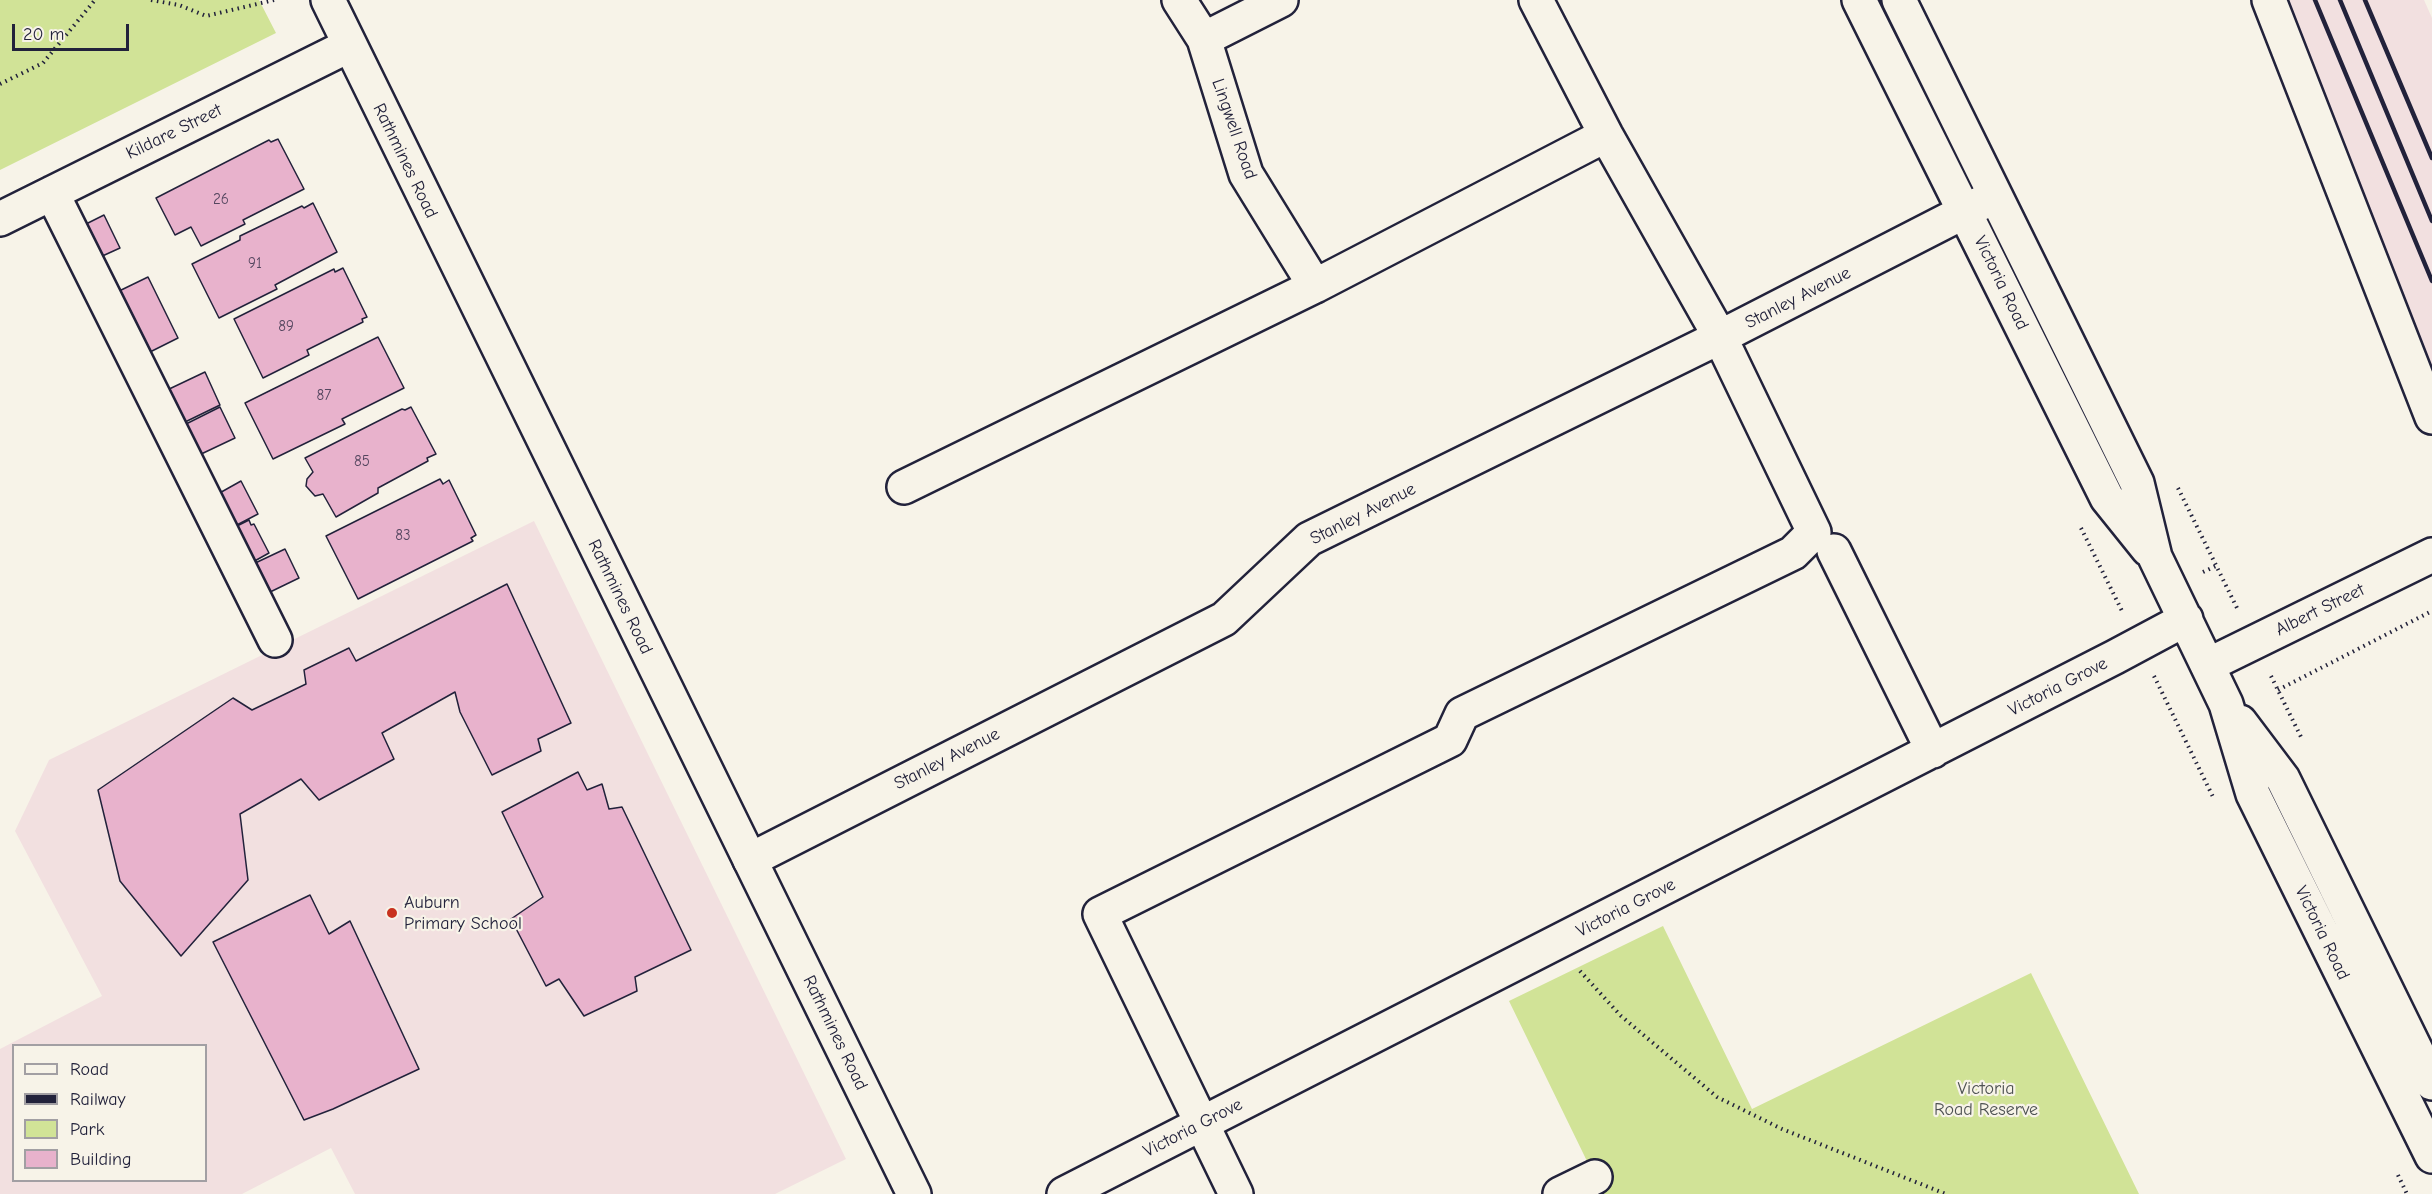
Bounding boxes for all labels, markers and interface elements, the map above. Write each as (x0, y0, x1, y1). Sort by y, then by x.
scale bar (15, 12, 132, 50)
text: 20 m (23, 24, 64, 45)
street label: Lingwell Road (1207, 76, 1261, 182)
street label: Kildare Street (123, 100, 225, 164)
street label: Rathmines Road (368, 100, 442, 222)
house number: 26 (213, 191, 229, 209)
street label: Victoria Road (1969, 232, 2033, 334)
house number: 91 (248, 255, 262, 273)
street label: Stanley Avenue (1742, 262, 1854, 334)
house number: 89 (278, 318, 294, 336)
house number: 87 (317, 387, 331, 405)
house number: 85 (354, 453, 370, 471)
street label: Stanley Avenue (1307, 478, 1419, 550)
house number: 83 (395, 527, 411, 545)
street label: Rathmines Road (583, 536, 657, 658)
street label: Albert Street (2272, 579, 2368, 641)
street label: Victoria Grove (2005, 653, 2111, 721)
street label: Stanley Avenue (891, 723, 1003, 795)
street label: Victoria Grove (1573, 874, 1679, 942)
street label: Victoria Road (2290, 882, 2354, 984)
place label: Auburn Primary School (404, 892, 522, 934)
marker: Auburn Primary School (385, 906, 399, 920)
street label: Rathmines Road (798, 972, 872, 1094)
legend (12, 1044, 207, 1182)
text: Road (70, 1059, 109, 1080)
park label: Victoria Road Reserve (1934, 1078, 2038, 1120)
text: Railway (70, 1089, 126, 1110)
street label: Victoria Grove (1140, 1094, 1246, 1162)
text: Park (70, 1119, 104, 1140)
text: Building (70, 1149, 132, 1170)

